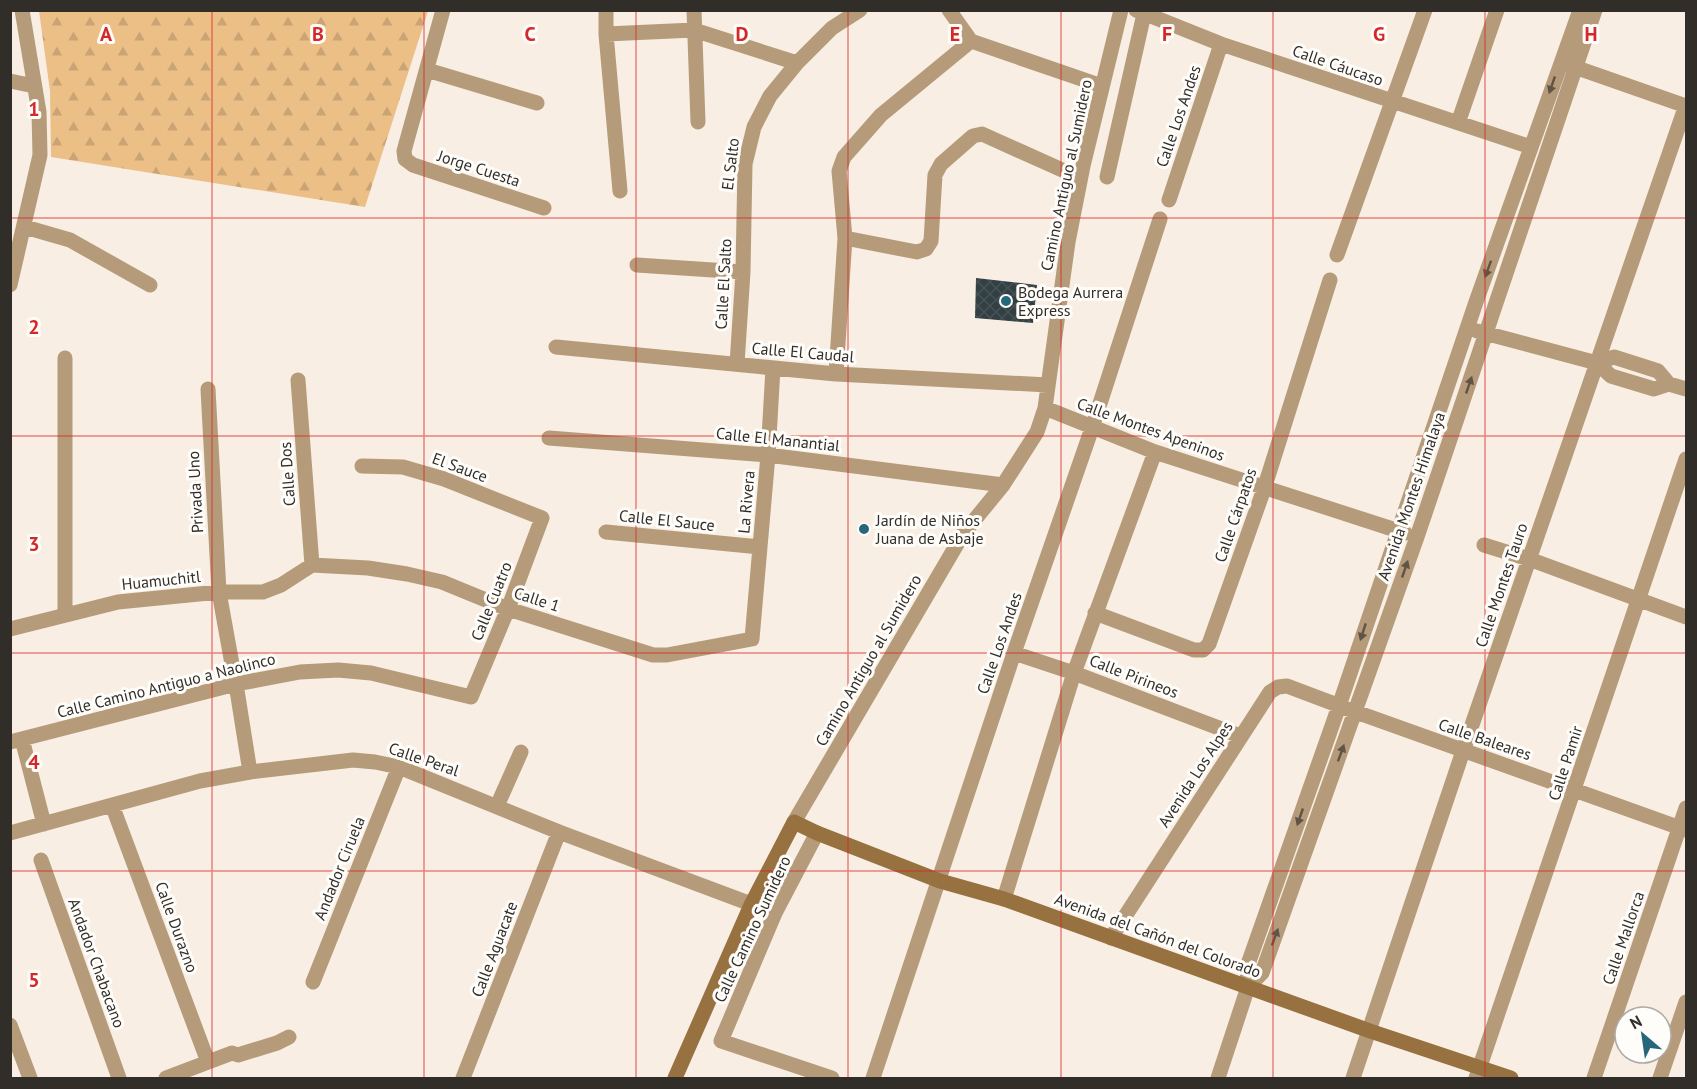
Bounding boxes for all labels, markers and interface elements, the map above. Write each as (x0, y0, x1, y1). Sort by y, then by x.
text: A (100, 21, 113, 47)
text: B (312, 21, 324, 47)
text: C (524, 21, 536, 47)
text: D (736, 21, 749, 47)
text: E (950, 21, 960, 47)
text: F (1162, 21, 1172, 47)
text: G (1373, 21, 1385, 47)
text: H (1584, 21, 1598, 47)
street label: Calle Cáucaso (1290, 40, 1386, 90)
street label: Calle Los Andes (1151, 62, 1205, 170)
one-way arrow (1547, 76, 1557, 94)
street label: Camino Antiguo al Sumidero (1036, 78, 1096, 272)
text: 1 (28, 96, 40, 122)
street label: El Salto (717, 137, 743, 191)
street label: Jorge Cuesta (434, 145, 523, 191)
street label: Calle El Salto (711, 238, 735, 330)
one-way arrow (1482, 260, 1492, 278)
place label: Bodega Aurrera Express (1018, 282, 1123, 320)
marker: Bodega Aurrera Express (999, 294, 1013, 308)
text: 2 (28, 314, 40, 340)
street label: Calle El Caudal (751, 338, 855, 366)
one-way arrow (1464, 376, 1474, 394)
street label: Calle Montes Apeninos (1074, 393, 1228, 465)
street label: Avenida Montes Himalaya (1373, 409, 1449, 583)
street label: Calle El Manantial (715, 423, 841, 455)
street label: Calle Dos (275, 441, 299, 507)
street label: El Sauce (430, 448, 490, 486)
street label: Privada Uno (183, 450, 207, 534)
street label: Calle Cárpatos (1210, 465, 1261, 565)
street label: La Rivera (733, 470, 759, 534)
street label: Calle El Sauce (618, 505, 716, 535)
place label: Jardín de Niños Juana de Asbaje (875, 510, 984, 548)
street label: Calle Montes Tauro (1470, 520, 1532, 650)
marker: Jardín de Niños Juana de Asbaje (857, 522, 871, 536)
text: 3 (28, 531, 40, 557)
street label: Calle Cuatro (466, 559, 516, 643)
one-way arrow (1401, 560, 1411, 578)
street label: Huamuchitl (121, 566, 202, 594)
street label: Camino Antiguo al Sumidero (811, 571, 925, 749)
street label: Calle 1 (511, 582, 563, 616)
street label: Calle Los Andes (972, 589, 1026, 697)
one-way arrow (1358, 623, 1368, 641)
street label: Calle Camino Antiguo a Naolinco (55, 648, 277, 722)
street label: Calle Pirineos (1087, 650, 1181, 702)
street label: Calle Baleares (1436, 714, 1534, 764)
street label: Avenida Los Alpes (1153, 717, 1237, 831)
street label: Calle Pamir (1544, 722, 1587, 803)
street label: Calle Peral (386, 738, 462, 780)
one-way arrow (1336, 744, 1346, 762)
text: 4 (28, 749, 40, 775)
one-way arrow (1294, 808, 1304, 826)
street label: Andador Ciruela (309, 813, 369, 923)
street label: Calle Camino Sumidero (709, 853, 795, 1005)
street label: Calle Durazno (151, 879, 203, 975)
street label: Avenida del Cañón del Colorado (1052, 888, 1264, 982)
street label: Calle Mallorca (1598, 889, 1648, 987)
street label: Andador Chabacano (64, 895, 130, 1031)
street label: Calle Aguacate (467, 898, 521, 1000)
one-way arrow (1271, 928, 1281, 946)
text: 5 (28, 967, 40, 993)
north arrow (1613, 1005, 1673, 1065)
text: N (1626, 1011, 1645, 1033)

